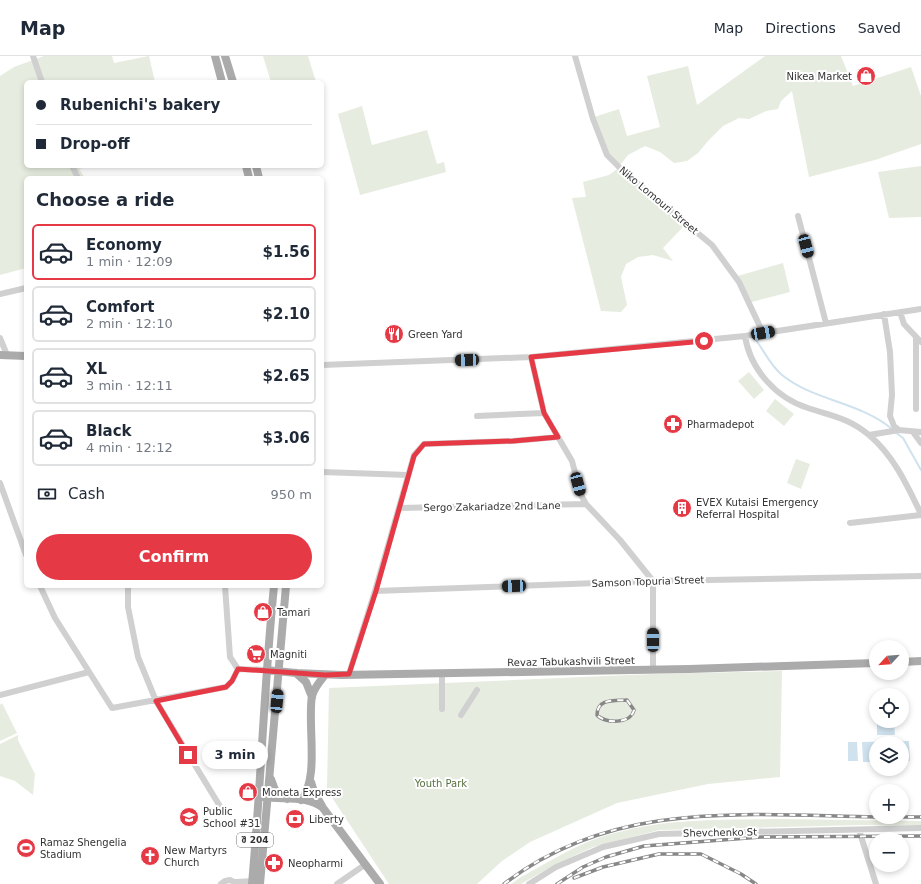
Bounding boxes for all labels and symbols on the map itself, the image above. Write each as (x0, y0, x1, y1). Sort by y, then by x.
shop icon: Nikea Market (855, 65, 877, 87)
place label: Nikea Market (786, 71, 852, 82)
street label: Niko Lomouri Street (617, 164, 700, 237)
car (797, 233, 815, 259)
restaurant icon: Green Yard (383, 323, 405, 345)
car (750, 325, 776, 341)
place label: Green Yard (408, 329, 463, 340)
route start (695, 332, 713, 350)
car (455, 354, 479, 366)
pharmacy icon: Pharmadepot (662, 413, 684, 435)
place label: Pharmadepot (687, 419, 754, 430)
car (569, 471, 587, 497)
building icon: EVEX Kutaisi Emergency Referral Hospital (671, 497, 693, 519)
place label: EVEX Kutaisi Emergency Referral Hospital (696, 497, 818, 520)
street label: Sergo Zakariadze 2nd Lane (423, 500, 561, 513)
street label: Samson Topuria Street (591, 574, 705, 589)
car (502, 580, 526, 592)
shop icon: Tamari (252, 601, 274, 623)
place label: Tamari (276, 607, 310, 618)
car (647, 628, 659, 652)
north arrow (869, 640, 909, 680)
supermarket icon: Magniti (245, 643, 267, 665)
place label: Magniti (270, 649, 307, 660)
street label: Revaz Tabukashvili Street (507, 655, 635, 668)
car (270, 689, 284, 713)
callout: 3 min (202, 741, 268, 769)
route end (179, 746, 197, 764)
park label: Youth Park (414, 778, 467, 789)
shop icon: Moneta Express (237, 781, 259, 803)
place label: Moneta Express (262, 787, 342, 798)
school or university icon: Public School #31 (178, 806, 200, 828)
place label: Public School #31 (203, 806, 260, 829)
bank icon: Liberty (284, 808, 306, 830)
place label: Liberty (309, 814, 344, 825)
street label: Shevchenko St (683, 826, 757, 839)
road number: შ 204 (237, 833, 273, 847)
sports icon: Ramaz Shengelia Stadium (15, 837, 37, 859)
place label: Ramaz Shengelia Stadium (40, 837, 127, 860)
church icon: New Martyrs Church (139, 845, 161, 867)
place label: New Martyrs Church (164, 845, 227, 868)
pharmacy icon: Neopharmi (263, 852, 285, 874)
place label: Neopharmi (288, 858, 343, 869)

